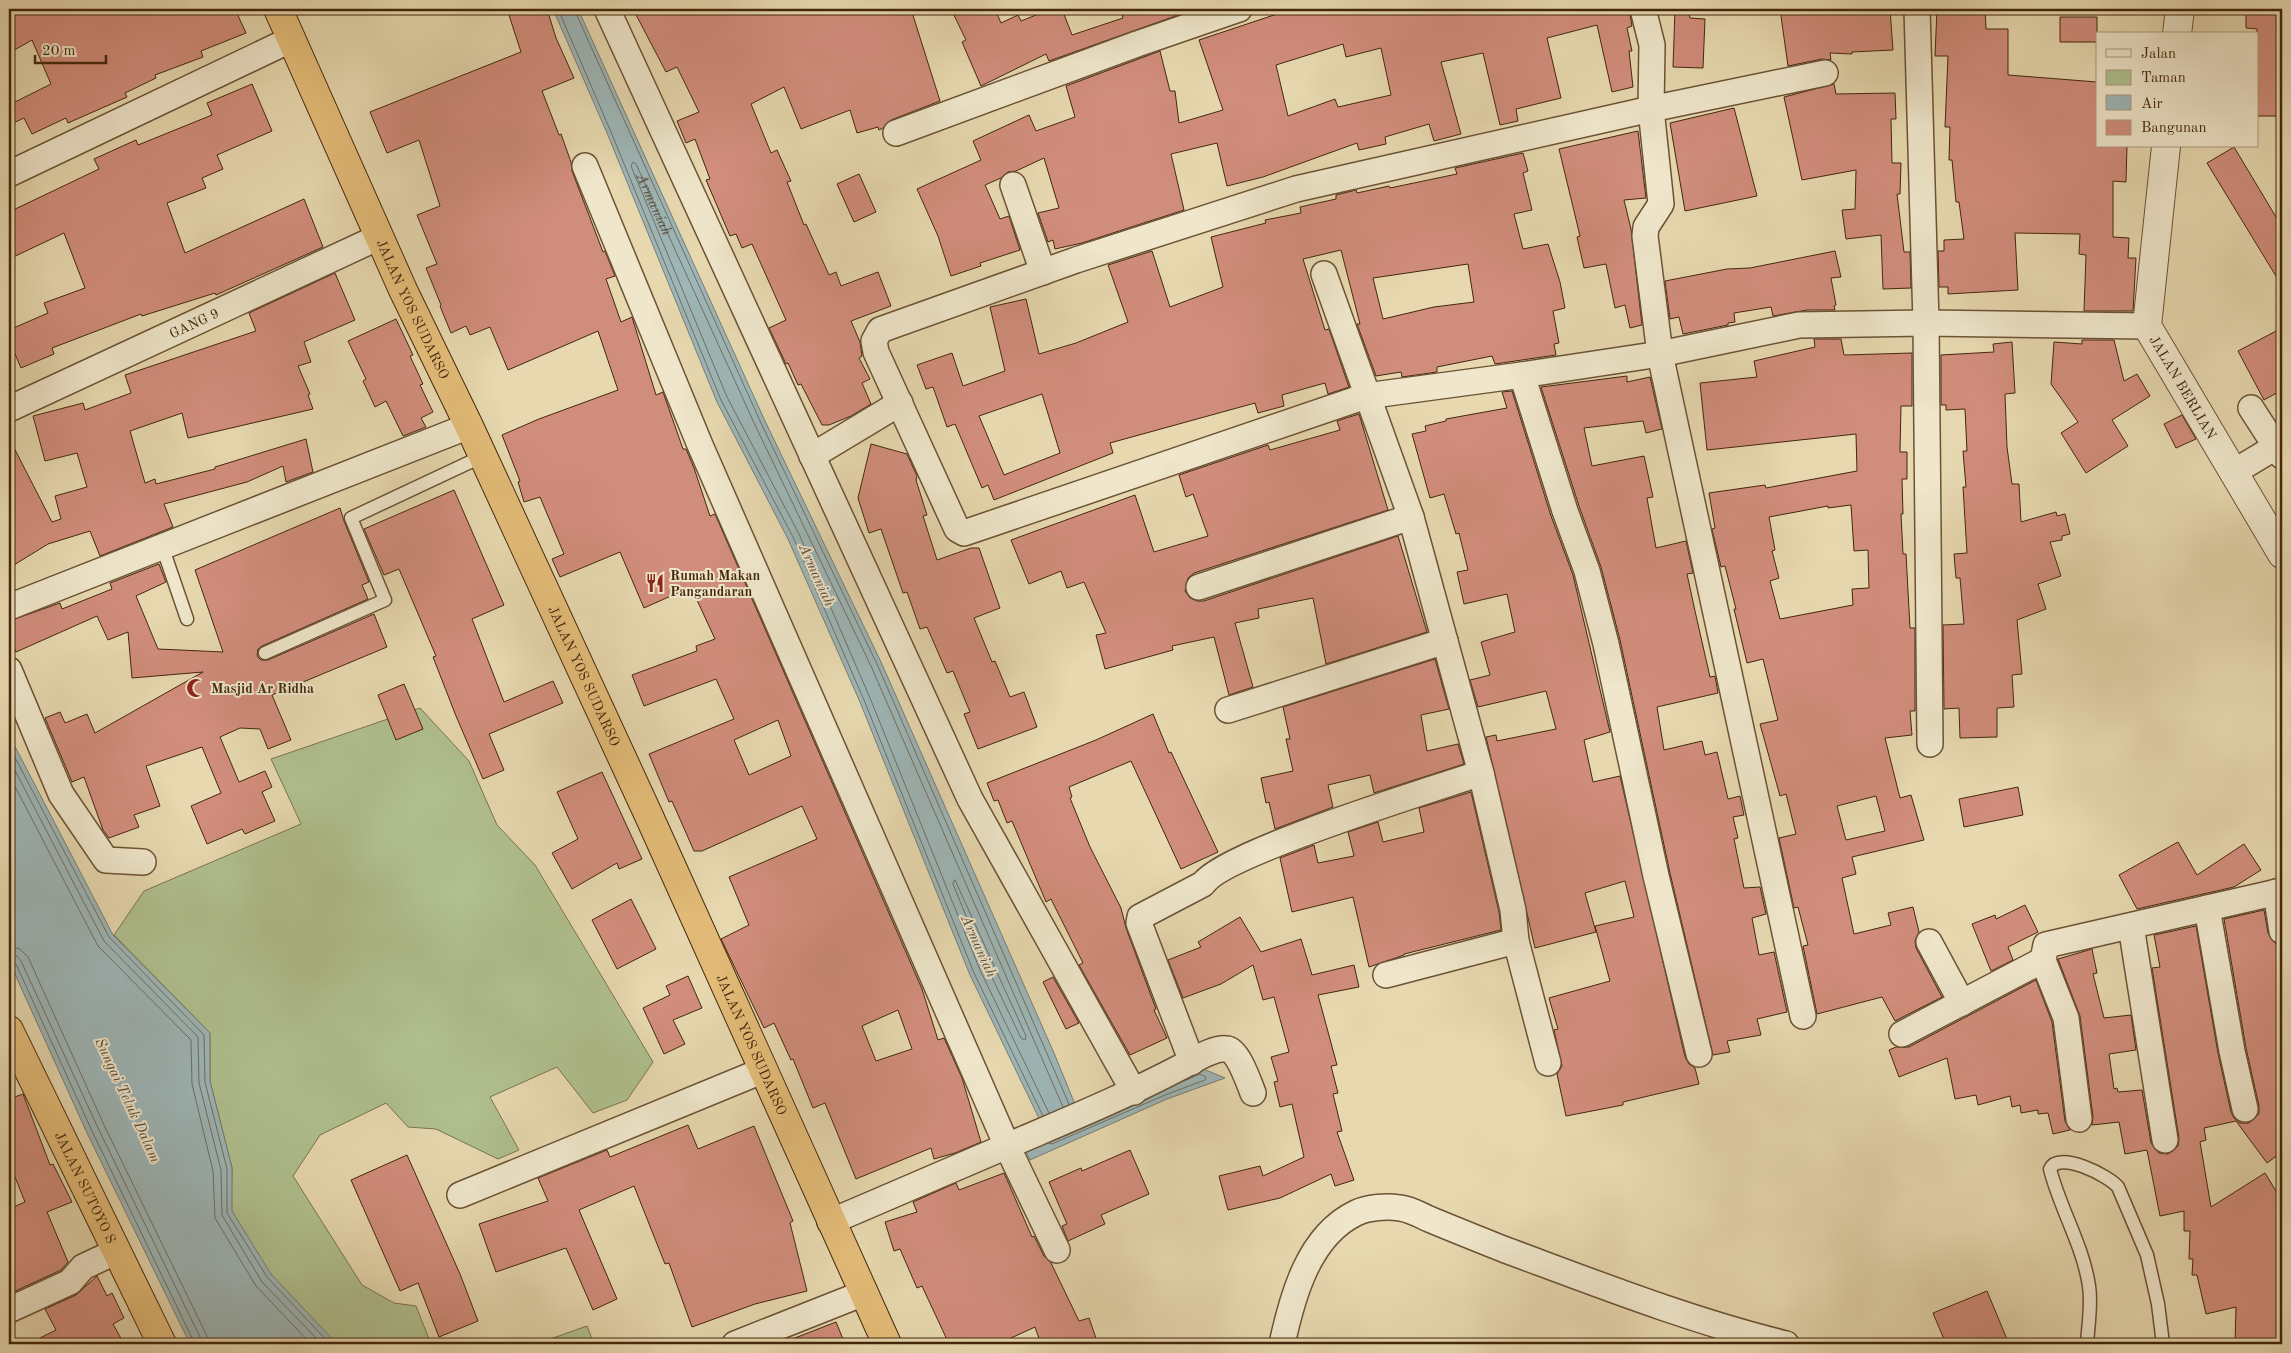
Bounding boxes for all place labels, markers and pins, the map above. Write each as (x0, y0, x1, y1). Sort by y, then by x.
place label: Rumah Makan Pangandaran (670, 569, 761, 599)
restaurant icon: Rumah Makan Pangandaran (644, 572, 666, 594)
mosque icon: Masjid Ar Ridha (185, 677, 207, 699)
place label: Masjid Ar Ridha (211, 682, 314, 696)

